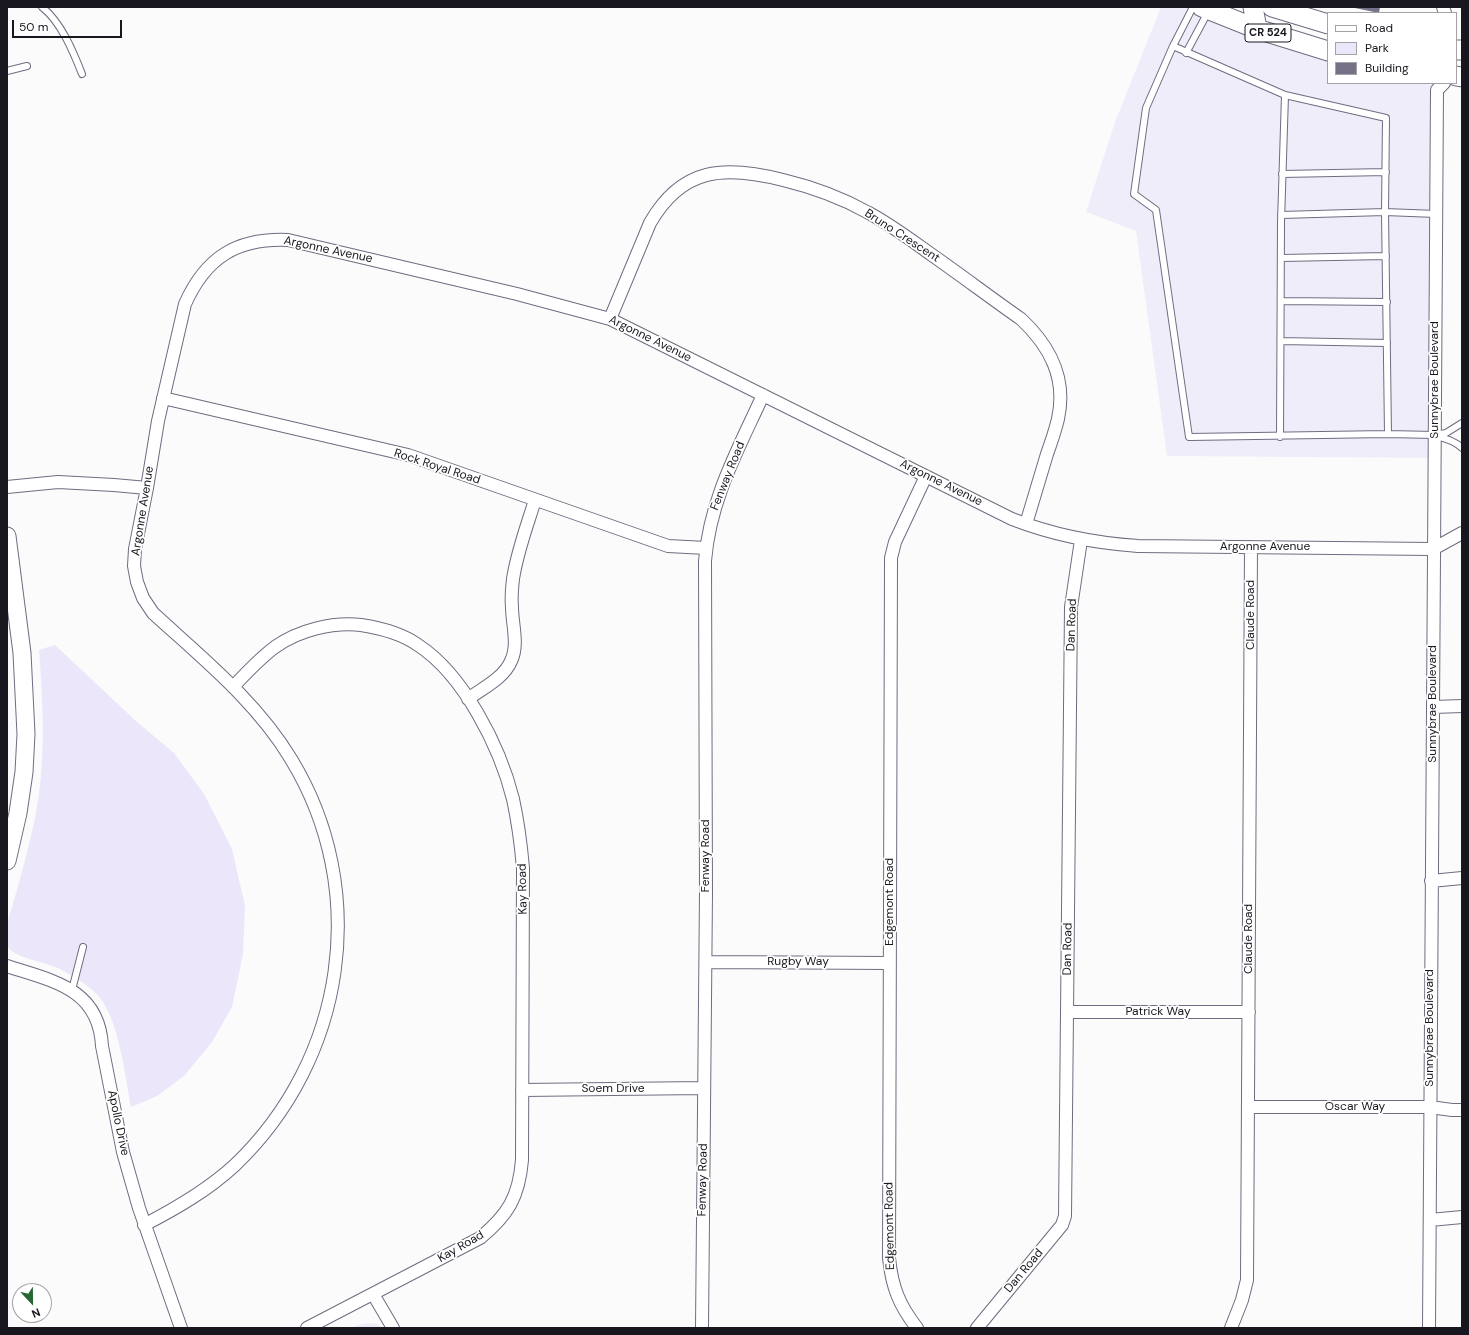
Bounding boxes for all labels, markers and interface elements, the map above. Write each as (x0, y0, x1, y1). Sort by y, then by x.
scale bar (14, 12, 124, 38)
legend (1327, 12, 1457, 84)
text: 50 m (19, 19, 48, 35)
text: Road (1365, 20, 1393, 36)
road number: CR 524 (1245, 24, 1291, 42)
text: Park (1365, 40, 1389, 56)
text: Building (1365, 60, 1409, 76)
street label: Bruno Crescent (862, 206, 942, 266)
street label: Argonne Avenue (282, 234, 374, 266)
street label: Argonne Avenue (606, 313, 694, 365)
street label: Sunnybrae Boulevard (1428, 321, 1442, 439)
street label: Fenway Road (708, 439, 748, 513)
street label: Rock Royal Road (392, 446, 482, 488)
street label: Argonne Avenue (897, 457, 985, 509)
street label: Argonne Avenue (129, 465, 157, 557)
street label: Argonne Avenue (1220, 540, 1310, 554)
street label: Claude Road (1244, 580, 1258, 650)
street label: Dan Road (1064, 598, 1080, 652)
street label: Sunnybrae Boulevard (1426, 645, 1440, 763)
street label: Fenway Road (699, 820, 713, 892)
street label: Edgemont Road (883, 858, 897, 946)
street label: Kay Road (515, 863, 531, 915)
street label: Claude Road (1242, 904, 1256, 974)
street label: Dan Road (1060, 922, 1076, 976)
street label: Rugby Way (767, 955, 829, 969)
street label: Sunnybrae Boulevard (1423, 969, 1437, 1087)
street label: Patrick Way (1125, 1005, 1191, 1019)
street label: Soem Drive (581, 1082, 645, 1096)
street label: Apollo Drive (104, 1089, 132, 1157)
street label: Oscar Way (1325, 1100, 1385, 1114)
street label: Fenway Road (695, 1143, 711, 1217)
street label: Edgemont Road (882, 1182, 898, 1270)
street label: Kay Road (435, 1228, 487, 1266)
street label: Dan Road (1002, 1246, 1046, 1296)
north arrow (12, 1283, 52, 1323)
text: N (30, 1305, 42, 1321)

